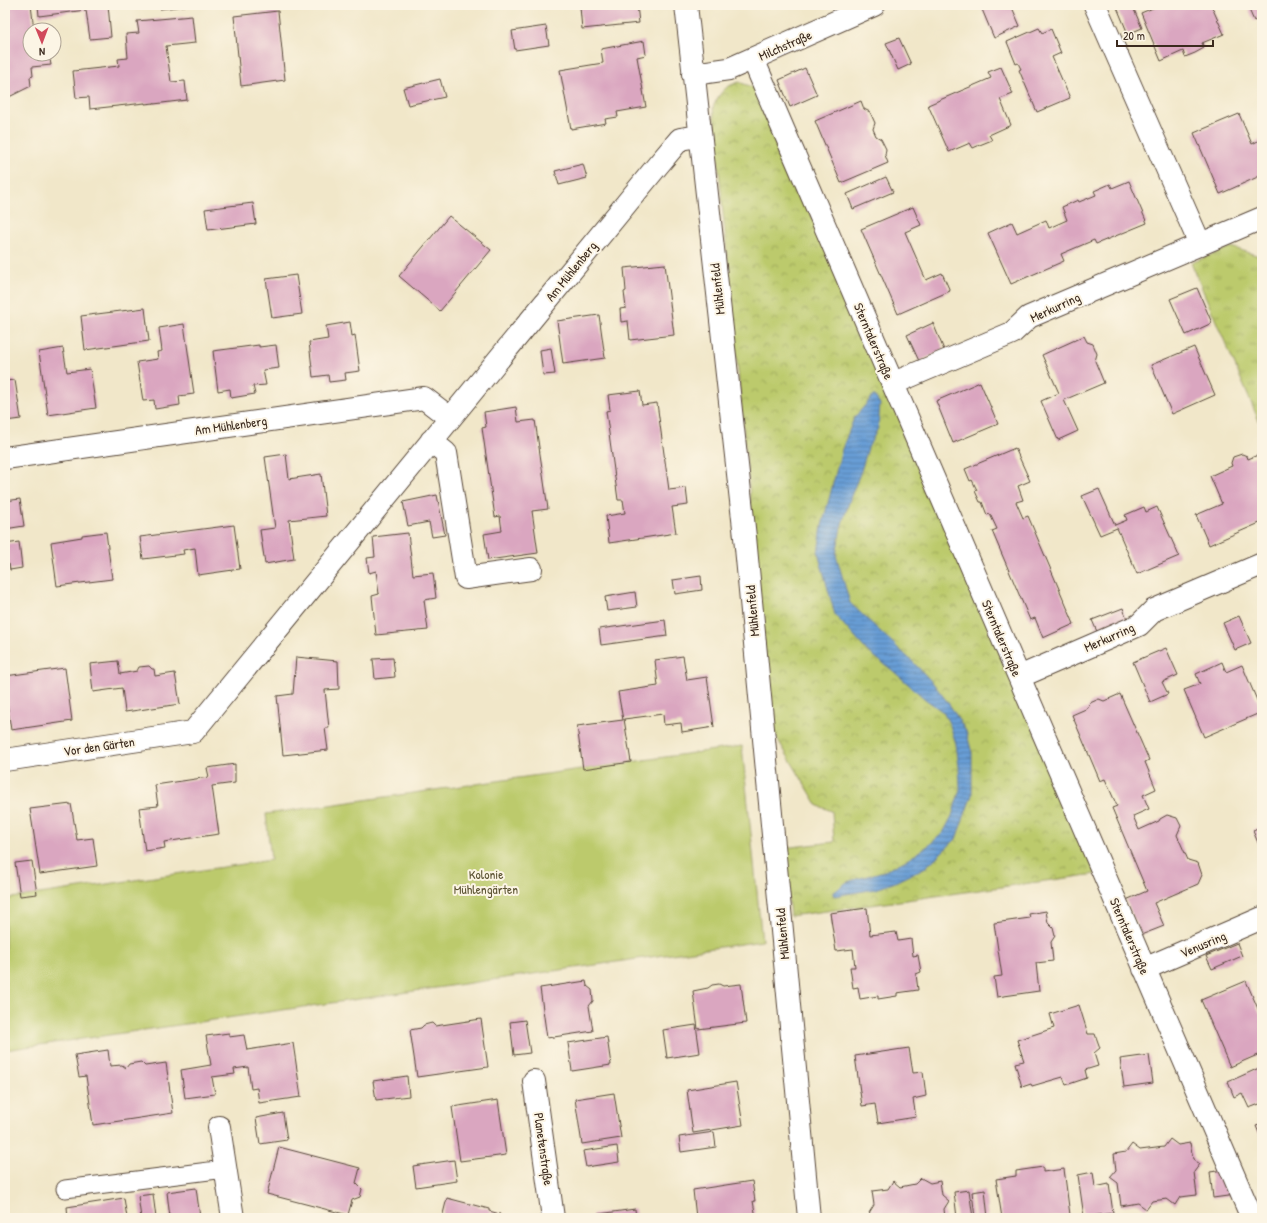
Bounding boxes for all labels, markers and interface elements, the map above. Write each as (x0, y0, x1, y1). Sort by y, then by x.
north arrow (22, 22, 62, 62)
scale bar (1117, 22, 1213, 48)
street label: Milchstraße (756, 25, 814, 65)
text: 20 m (1123, 27, 1145, 44)
text: N (39, 45, 45, 59)
street label: Am Mühlenberg (541, 237, 601, 305)
street label: Mühlenfeld (705, 263, 729, 315)
street label: Merkurring (1027, 288, 1083, 326)
street label: Sterntalerstraße (850, 300, 898, 382)
street label: Am Mühlenberg (194, 411, 268, 439)
street label: Mühlenfeld (741, 585, 763, 637)
street label: Sterntalerstraße (978, 597, 1026, 679)
street label: Merkurring (1081, 618, 1137, 656)
street label: Vor den Gärten (62, 732, 136, 760)
park label: Kolonie Mühlengärten (454, 865, 518, 898)
street label: Sterntalerstraße (1106, 895, 1154, 977)
street label: Mühlenfeld (771, 908, 793, 960)
street label: Venusring (1177, 926, 1229, 962)
street label: Planetenstraße (530, 1112, 558, 1186)

